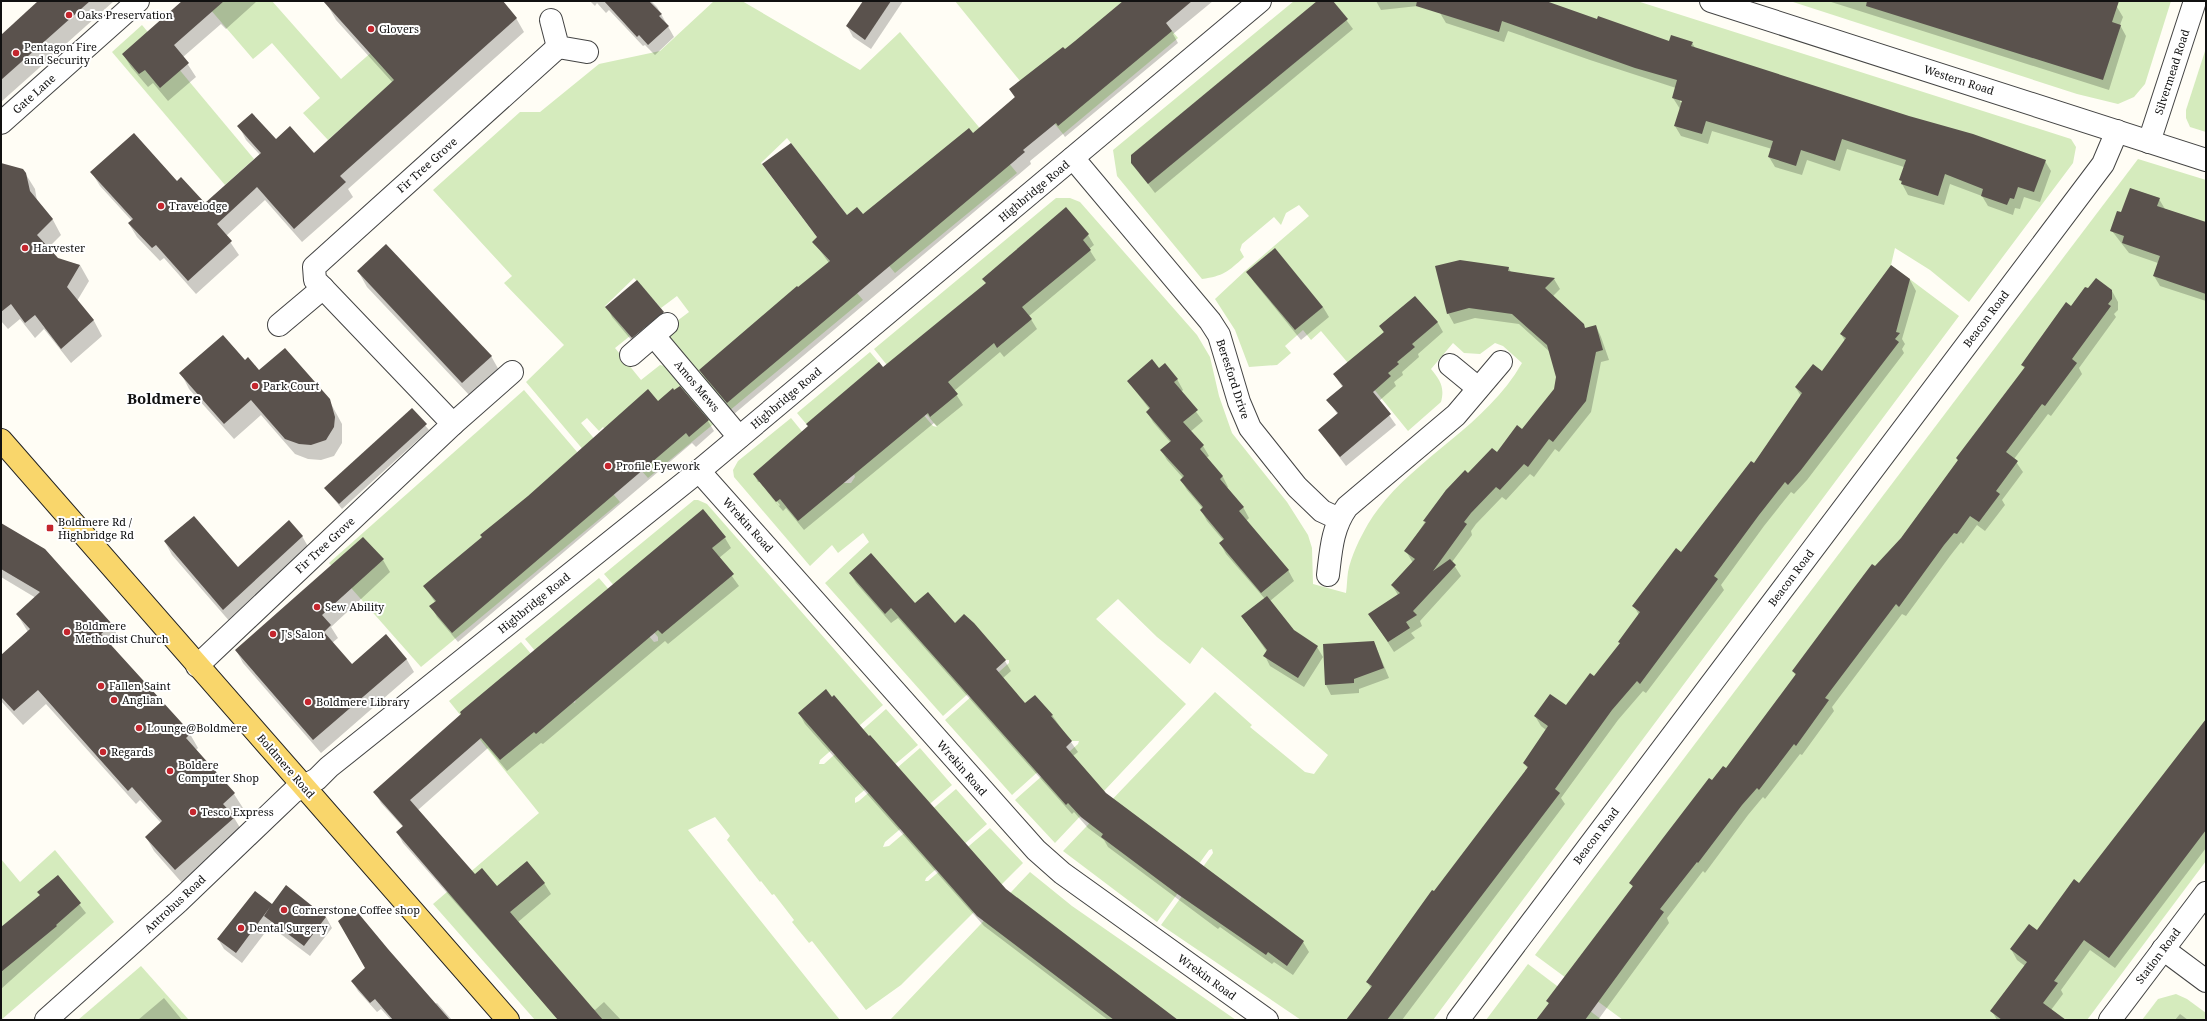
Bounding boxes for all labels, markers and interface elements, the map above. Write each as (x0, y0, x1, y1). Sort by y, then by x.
place label: Oaks Preservation (77, 7, 173, 22)
marker: Oaks Preservation (64, 10, 74, 20)
place label: Glovers (379, 21, 419, 36)
marker: Glovers (366, 24, 376, 34)
street label: Silvermead Road (2151, 27, 2192, 116)
place label: Pentagon Fire and Security (24, 39, 97, 67)
marker: Pentagon Fire and Security (11, 48, 21, 58)
street label: Western Road (1922, 61, 1996, 98)
street label: Gate Lane (9, 70, 58, 117)
street label: Fir Tree Grove (393, 133, 460, 196)
street label: Highbridge Road (995, 156, 1073, 225)
place label: Travelodge (169, 198, 228, 213)
marker: Travelodge (156, 201, 166, 211)
place label: Harvester (33, 240, 86, 255)
marker: Harvester (20, 243, 30, 253)
street label: Beacon Road (1959, 287, 2012, 350)
street label: Beresford Drive (1213, 337, 1254, 421)
street label: Amos Mews (671, 357, 723, 415)
street label: Highbridge Road (747, 363, 825, 432)
place label: Park Court (263, 378, 320, 393)
marker: Park Court (250, 381, 260, 391)
district label: Boldmere (127, 388, 201, 408)
place label: Profile Eyework (616, 458, 701, 473)
marker: Profile Eyework (603, 461, 613, 471)
street label: Wrekin Road (720, 494, 777, 556)
street label: Fir Tree Grove (292, 513, 358, 576)
place label: Boldmere Rd / Highbridge Rd (58, 514, 134, 542)
marker: Boldmere Rd / Highbridge Rd (45, 523, 55, 533)
street label: Beacon Road (1764, 546, 1817, 609)
street label: Highbridge Road (495, 569, 573, 636)
place label: Sew Ability (325, 599, 385, 614)
marker: Sew Ability (312, 602, 322, 612)
place label: Boldmere Methodist Church (75, 618, 169, 646)
place label: J's Salon (280, 626, 324, 641)
marker: Boldmere Methodist Church (62, 627, 72, 637)
marker: J's Salon (268, 629, 278, 639)
place label: Fallen Saint (109, 678, 171, 693)
marker: Fallen Saint (96, 681, 106, 691)
place label: Anglian (122, 692, 163, 707)
place label: Boldmere Library (316, 694, 410, 709)
marker: Anglian (109, 695, 119, 705)
marker: Boldmere Library (303, 697, 313, 707)
place label: Lounge@Boldmere (147, 720, 247, 735)
marker: Lounge@Boldmere (134, 723, 144, 733)
street label: Boldmere Road (254, 730, 319, 801)
street label: Wrekin Road (934, 737, 991, 799)
place label: Regards (111, 744, 153, 759)
marker: Regards (98, 747, 108, 757)
place label: Boldere Computer Shop (178, 757, 259, 785)
marker: Boldere Computer Shop (165, 766, 175, 776)
place label: Tesco Express (201, 804, 274, 819)
street label: Beacon Road (1569, 804, 1622, 867)
marker: Tesco Express (188, 807, 198, 817)
street label: Antrobus Road (141, 871, 209, 936)
place label: Cornerstone Coffee shop (292, 902, 420, 917)
marker: Cornerstone Coffee shop (279, 905, 289, 915)
place label: Dental Surgery (249, 920, 328, 935)
marker: Dental Surgery (236, 923, 246, 933)
street label: Station Road (2132, 925, 2184, 987)
street label: Wrekin Road (1175, 950, 1240, 1003)

